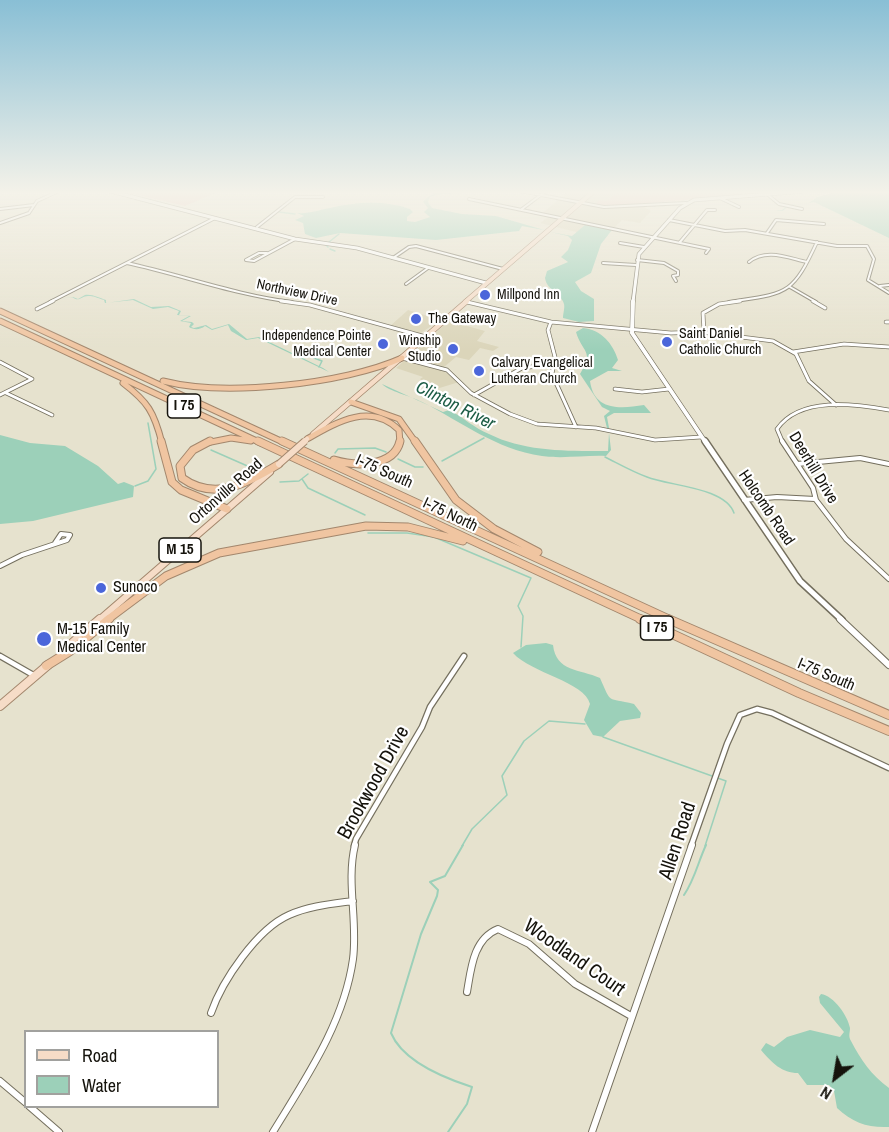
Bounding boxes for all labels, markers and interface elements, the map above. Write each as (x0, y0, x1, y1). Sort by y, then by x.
street label: Northview Drive (255, 276, 339, 310)
place label: Millpond Inn (497, 287, 560, 303)
marker: Millpond Inn (478, 288, 492, 302)
place label: The Gateway (428, 311, 496, 327)
marker: The Gateway (409, 312, 423, 326)
place label: Saint Daniel Catholic Church (679, 326, 761, 358)
place label: Independence Pointe Medical Center (262, 328, 371, 360)
place label: Winship Studio (399, 333, 441, 366)
marker: Saint Daniel Catholic Church (660, 335, 674, 349)
marker: Independence Pointe Medical Center (376, 337, 390, 351)
marker: Winship Studio (446, 342, 460, 356)
place label: Calvary Evangelical Lutheran Church (491, 355, 592, 388)
marker: Calvary Evangelical Lutheran Church (472, 364, 486, 378)
water label: Clinton River (412, 377, 498, 435)
road number: I 75 (168, 394, 201, 418)
street label: Deerhill Drive (784, 429, 842, 507)
street label: I-75 South (352, 451, 416, 493)
street label: Ortonville Road (185, 455, 267, 529)
street label: Holcomb Road (734, 467, 798, 549)
street label: I-75 North (420, 494, 480, 536)
road number: M 15 (159, 538, 201, 562)
place label: Sunoco (113, 578, 157, 598)
marker: Sunoco (94, 581, 108, 595)
road number: I 75 (640, 616, 674, 640)
place label: M-15 Family Medical Center (57, 620, 146, 658)
marker: M-15 Family Medical Center (35, 630, 53, 648)
street label: I-75 South (794, 654, 858, 696)
street label: Brookwood Drive (333, 722, 415, 844)
street label: Allen Road (654, 799, 702, 883)
street label: Woodland Court (519, 914, 629, 1002)
legend (24, 1030, 219, 1108)
text: Road (82, 1043, 117, 1068)
north arrow (805, 1048, 865, 1108)
text: Water (82, 1073, 121, 1098)
text: N (816, 1082, 835, 1105)

